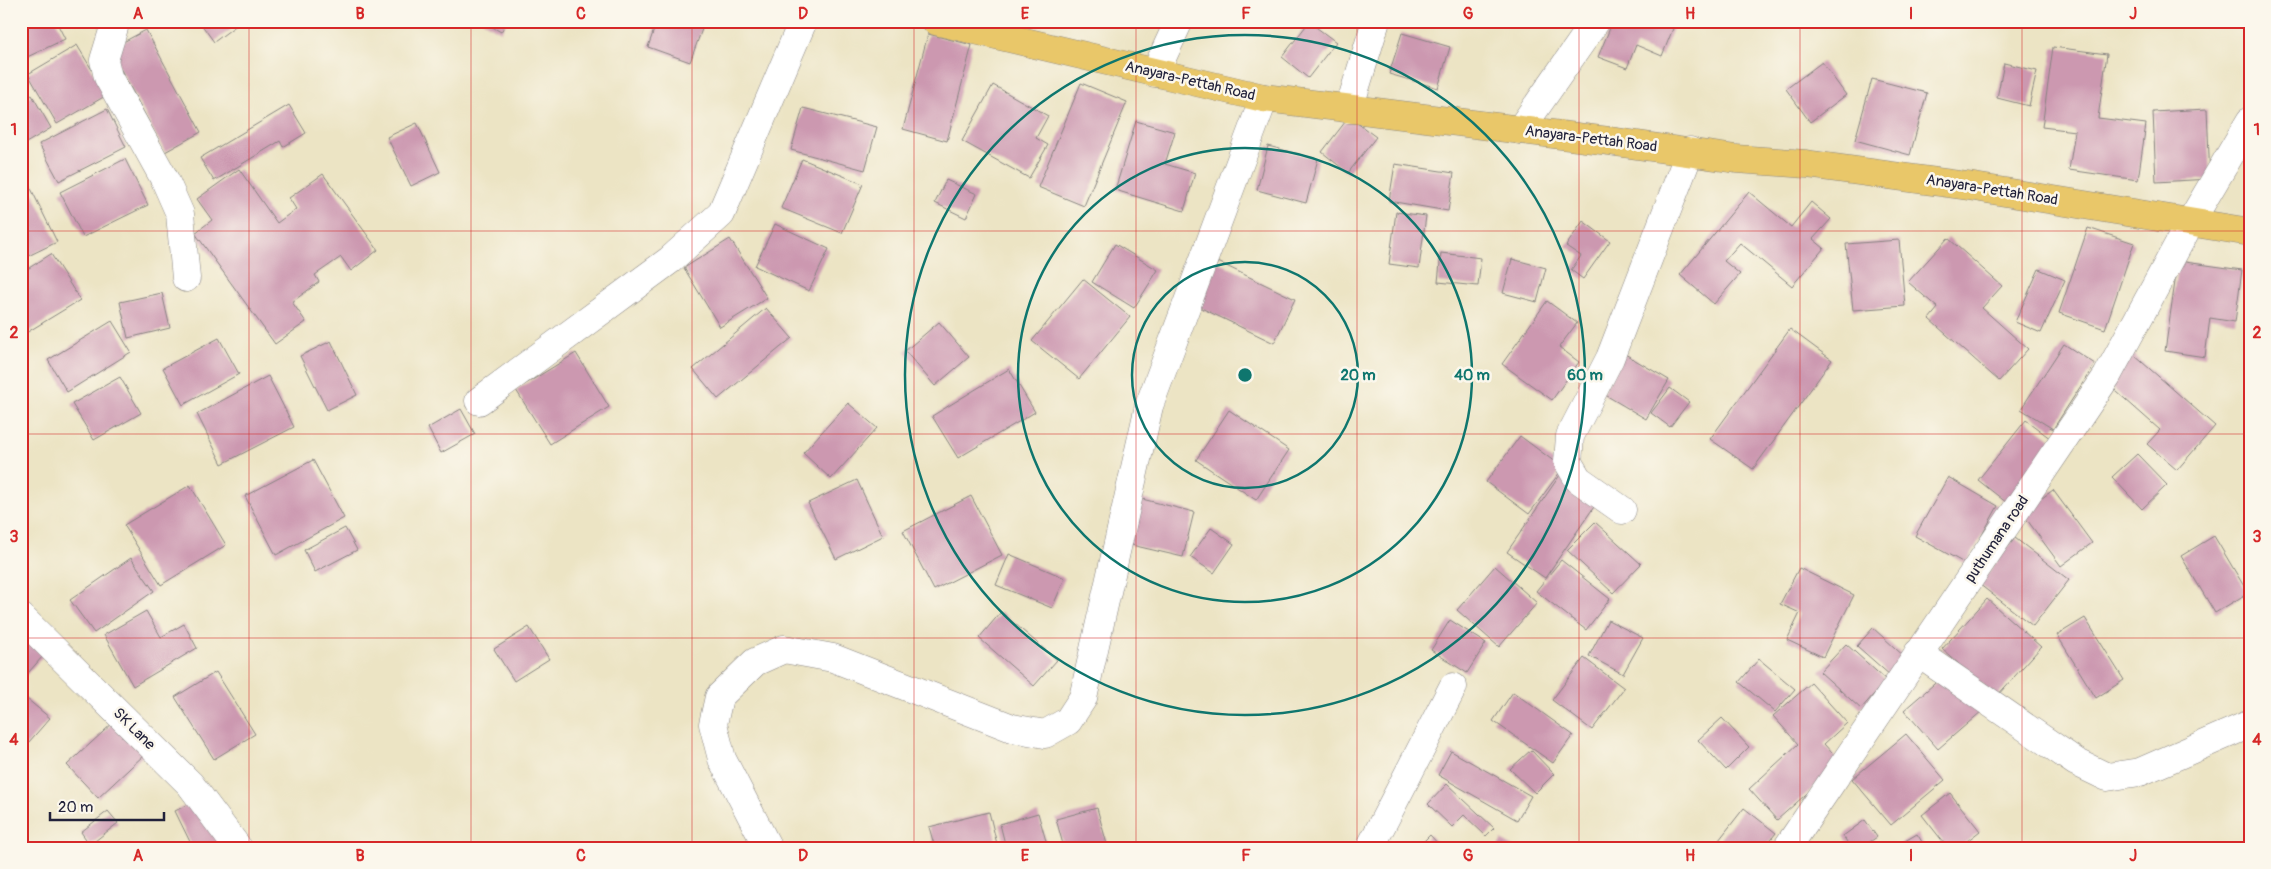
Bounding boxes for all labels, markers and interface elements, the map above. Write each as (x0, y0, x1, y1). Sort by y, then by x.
text: A (133, 4, 144, 24)
text: B (355, 4, 365, 24)
text: C (576, 4, 586, 24)
text: D (798, 4, 808, 24)
text: E (1021, 4, 1030, 24)
text: F (1241, 4, 1251, 24)
text: G (1463, 4, 1474, 24)
text: H (1685, 4, 1695, 24)
text: I (1909, 4, 1913, 24)
text: J (2129, 4, 2137, 24)
street label: Anayara-Pettah Road (1123, 57, 1257, 105)
text: 1 (11, 120, 17, 140)
text: 1 (2254, 120, 2260, 140)
street label: Anayara-Pettah Road (1524, 121, 1658, 157)
street label: Anayara-Pettah Road (1925, 170, 2059, 210)
text: 2 (10, 323, 19, 343)
text: 2 (2253, 323, 2262, 343)
centre of rings (1236, 366, 1254, 384)
text: 20 m (1340, 366, 1376, 385)
text: 40 m (1454, 366, 1490, 385)
text: 60 m (1567, 366, 1603, 385)
street label: puthumana road (1961, 492, 2033, 586)
text: 3 (10, 527, 19, 547)
text: 3 (2253, 527, 2262, 547)
street label: SK Lane (109, 704, 159, 754)
text: 4 (9, 730, 19, 750)
text: 4 (2252, 730, 2262, 750)
scale bar (50, 789, 164, 821)
text: 20 m (58, 798, 93, 817)
text: A (133, 846, 144, 866)
text: B (355, 846, 365, 866)
text: C (576, 846, 586, 866)
text: D (798, 846, 808, 866)
text: E (1021, 846, 1030, 866)
text: F (1241, 846, 1251, 866)
text: G (1463, 846, 1474, 866)
text: H (1685, 846, 1695, 866)
text: I (1909, 846, 1913, 866)
text: J (2129, 846, 2137, 866)

